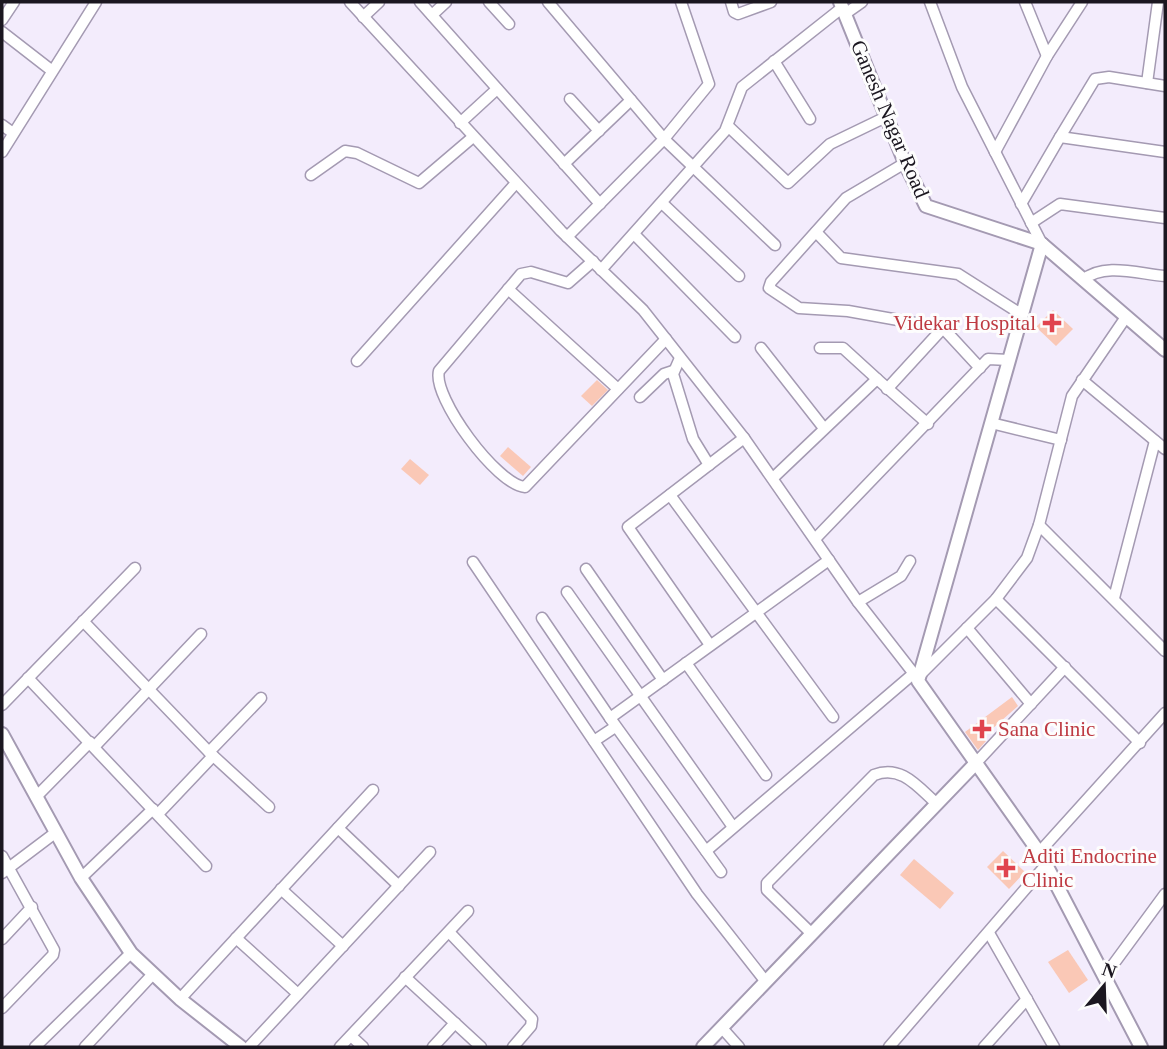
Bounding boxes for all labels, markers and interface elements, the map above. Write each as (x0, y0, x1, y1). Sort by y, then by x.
street label: Ganesh Nagar Road (846, 36, 934, 202)
place label: Videkar Hospital (893, 311, 1036, 335)
marker: Videkar Hospital (1042, 313, 1062, 333)
place label: Sana Clinic (998, 717, 1095, 741)
marker: Sana Clinic (972, 719, 992, 739)
place label: Aditi Endocrine Clinic (1022, 844, 1157, 892)
marker: Aditi Endocrine Clinic (996, 858, 1016, 878)
north arrow (1069, 951, 1139, 1021)
text: N (1099, 958, 1120, 983)

